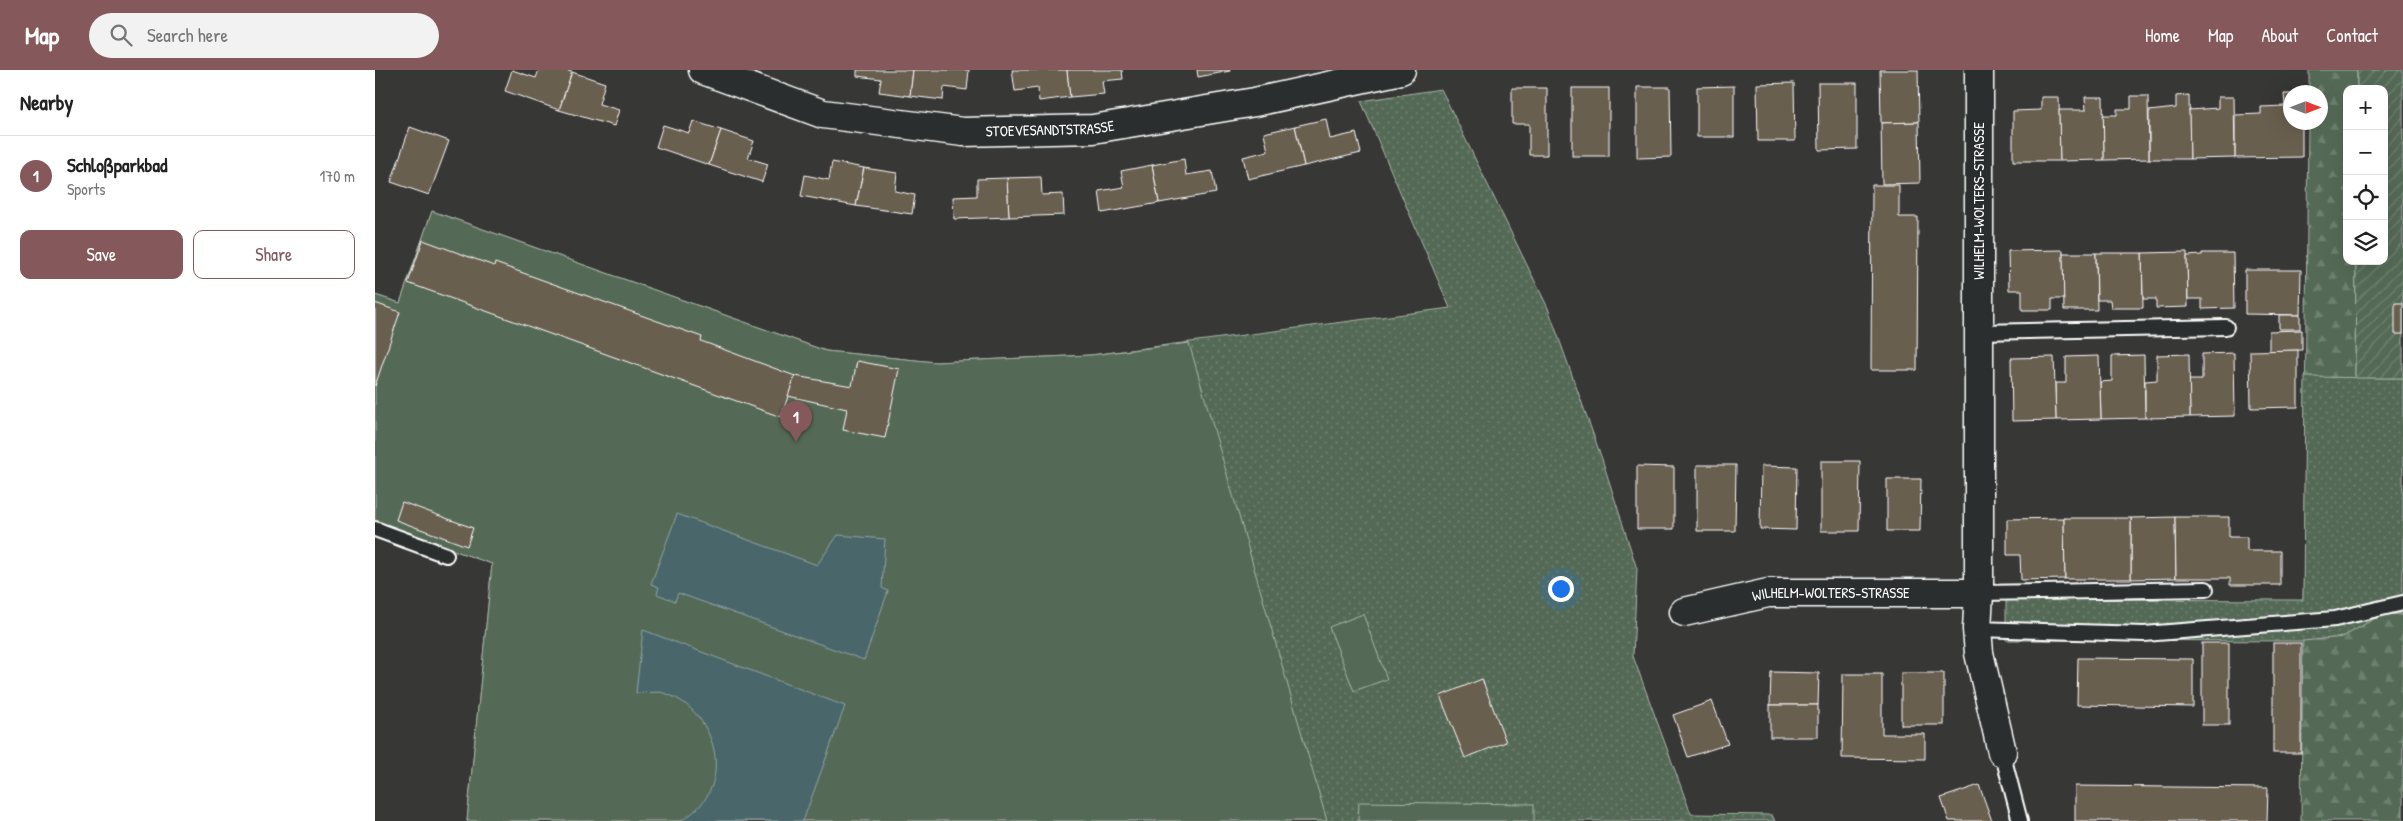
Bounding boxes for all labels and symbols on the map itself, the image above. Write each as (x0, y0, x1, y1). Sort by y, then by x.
north arrow (2283, 85, 2328, 130)
street label: STOEVESANDTSTRASSE (985, 115, 1116, 141)
street label: WILHELM-WOLTERS-STRASSE (1968, 122, 1989, 280)
pin: 1 (780, 401, 812, 442)
your location (1548, 576, 1574, 602)
street label: WILHELM-WOLTERS-STRASSE (1750, 582, 1910, 606)

